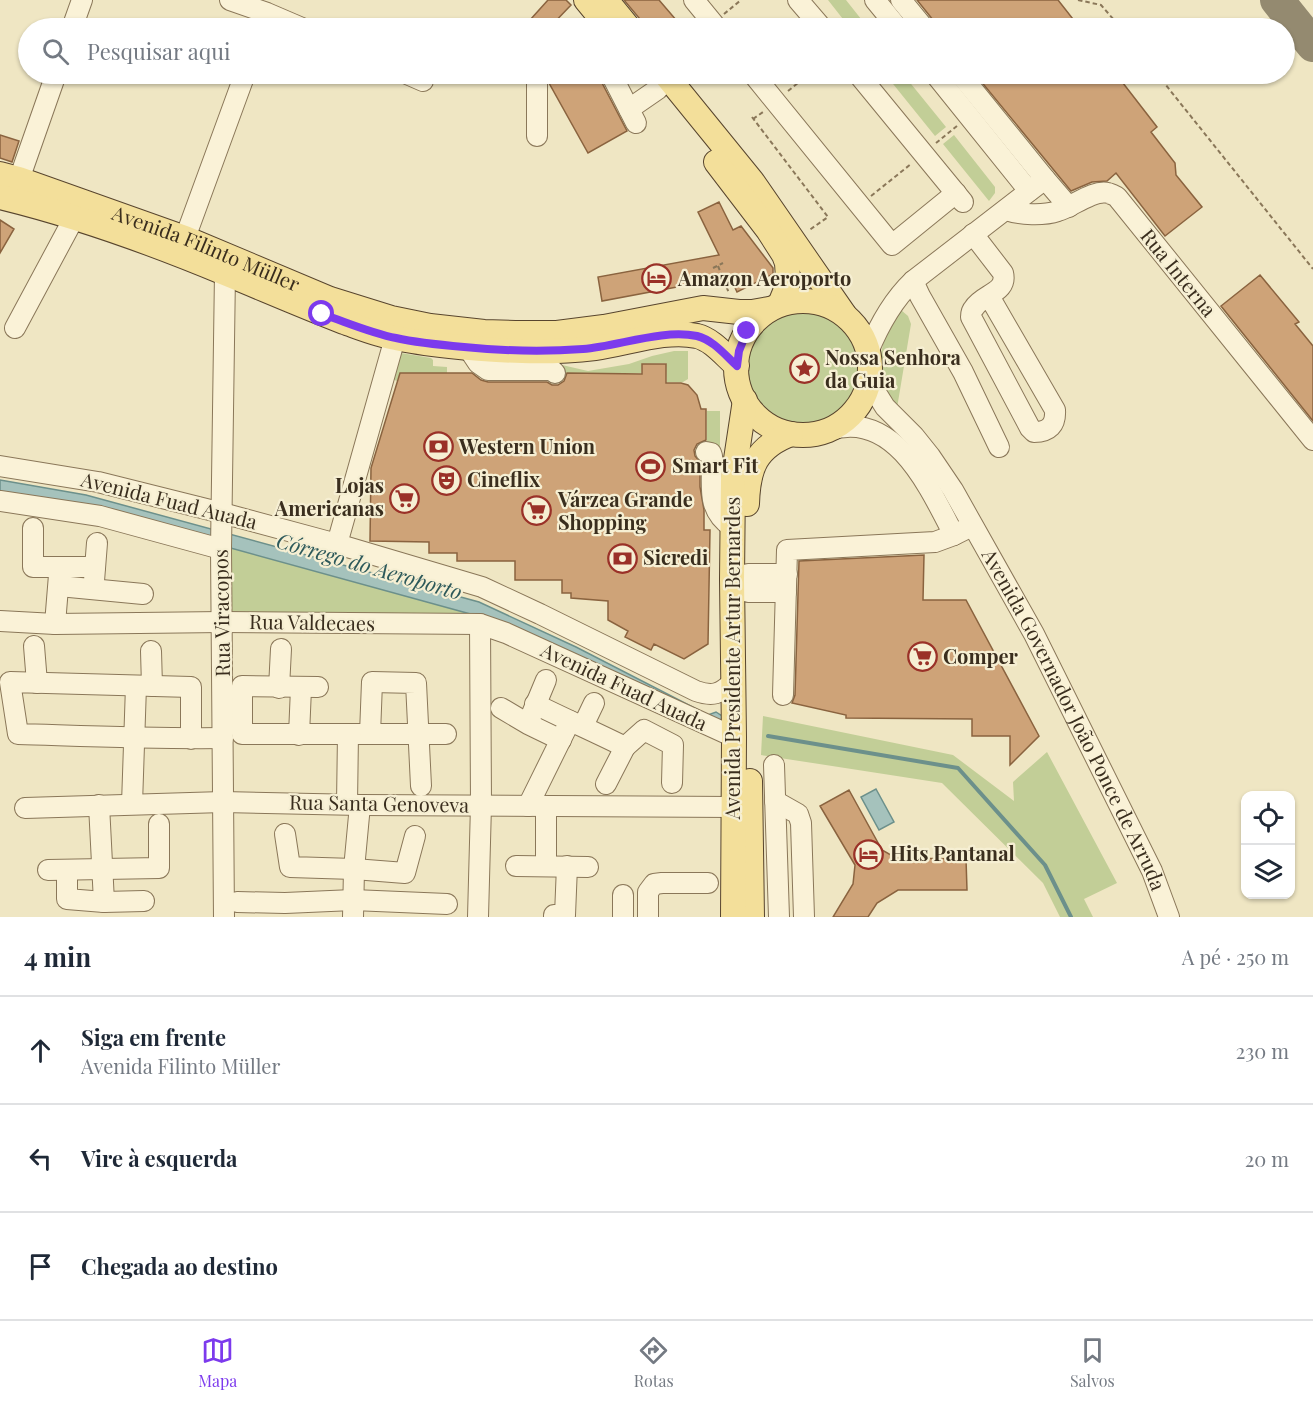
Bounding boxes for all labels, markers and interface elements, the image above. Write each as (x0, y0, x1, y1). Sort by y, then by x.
search box (18, 18, 1295, 84)
icon: search (39, 35, 72, 68)
text: Pesquisar aqui (87, 36, 230, 66)
street label: Avenida Filinto Müller (108, 198, 304, 297)
street label: Rua Interna (1135, 222, 1223, 322)
hotel icon: Amazon Aeroporto (641, 263, 673, 295)
place label: Amazon Aeroporto (677, 264, 851, 291)
route start (308, 300, 334, 326)
route end (733, 317, 759, 343)
place label: Nossa Senhora da Guia (825, 343, 961, 393)
place icon: Nossa Senhora da Guia (788, 353, 820, 385)
bank icon: Western Union (422, 431, 454, 463)
place label: Western Union (458, 432, 596, 459)
sports icon: Smart Fit (635, 450, 667, 482)
place label: Smart Fit (672, 451, 759, 478)
street label: Avenida Fuad Auada (78, 464, 260, 534)
theatre icon: Cineflix (430, 464, 462, 496)
place label: Cineflix (467, 465, 540, 492)
place label: Lojas Americanas (274, 471, 384, 521)
supermarket icon: Lojas Americanas (389, 482, 421, 514)
place label: Várzea Grande Shopping (557, 485, 693, 535)
supermarket icon: Várzea Grande Shopping (521, 495, 553, 527)
street label: Avenida Presidente Artur Bernardes (718, 497, 745, 820)
water label: Córrego do Aeroporto (274, 525, 466, 605)
bank icon: Sicredi (606, 542, 638, 574)
place label: Sicredi (643, 543, 708, 570)
street label: Avenida Governador João Ponce de Arruda (976, 543, 1173, 894)
street label: Rua Viracopos (206, 549, 235, 677)
street label: Rua Valdecaes (249, 607, 375, 636)
street label: Avenida Fuad Auada (536, 635, 712, 736)
supermarket icon: Comper (906, 641, 938, 673)
place label: Comper (943, 642, 1018, 669)
street label: Rua Santa Genoveva (289, 787, 469, 818)
map controls (1241, 791, 1295, 899)
button: locate (1241, 791, 1295, 845)
hotel icon: Hits Pantanal (853, 838, 885, 870)
place label: Hits Pantanal (890, 839, 1015, 866)
button: layers (1241, 845, 1295, 899)
text: 4 min (24, 939, 91, 974)
text: A pé · 250 m (1182, 943, 1289, 970)
text: Siga em frente (81, 1022, 226, 1052)
icon: ahead (24, 1034, 57, 1067)
text: 230 m (1236, 1037, 1289, 1064)
text: Avenida Filinto Müller (81, 1052, 280, 1079)
icon: left (24, 1142, 57, 1175)
text: Vire à esquerda (81, 1143, 238, 1173)
text: 20 m (1245, 1145, 1289, 1172)
icon: arrive (24, 1250, 57, 1283)
text: Chegada ao destino (81, 1251, 278, 1281)
tab: Mapa (198, 1334, 237, 1391)
tab: Rotas (634, 1334, 674, 1391)
tab: Salvos (1070, 1334, 1115, 1391)

